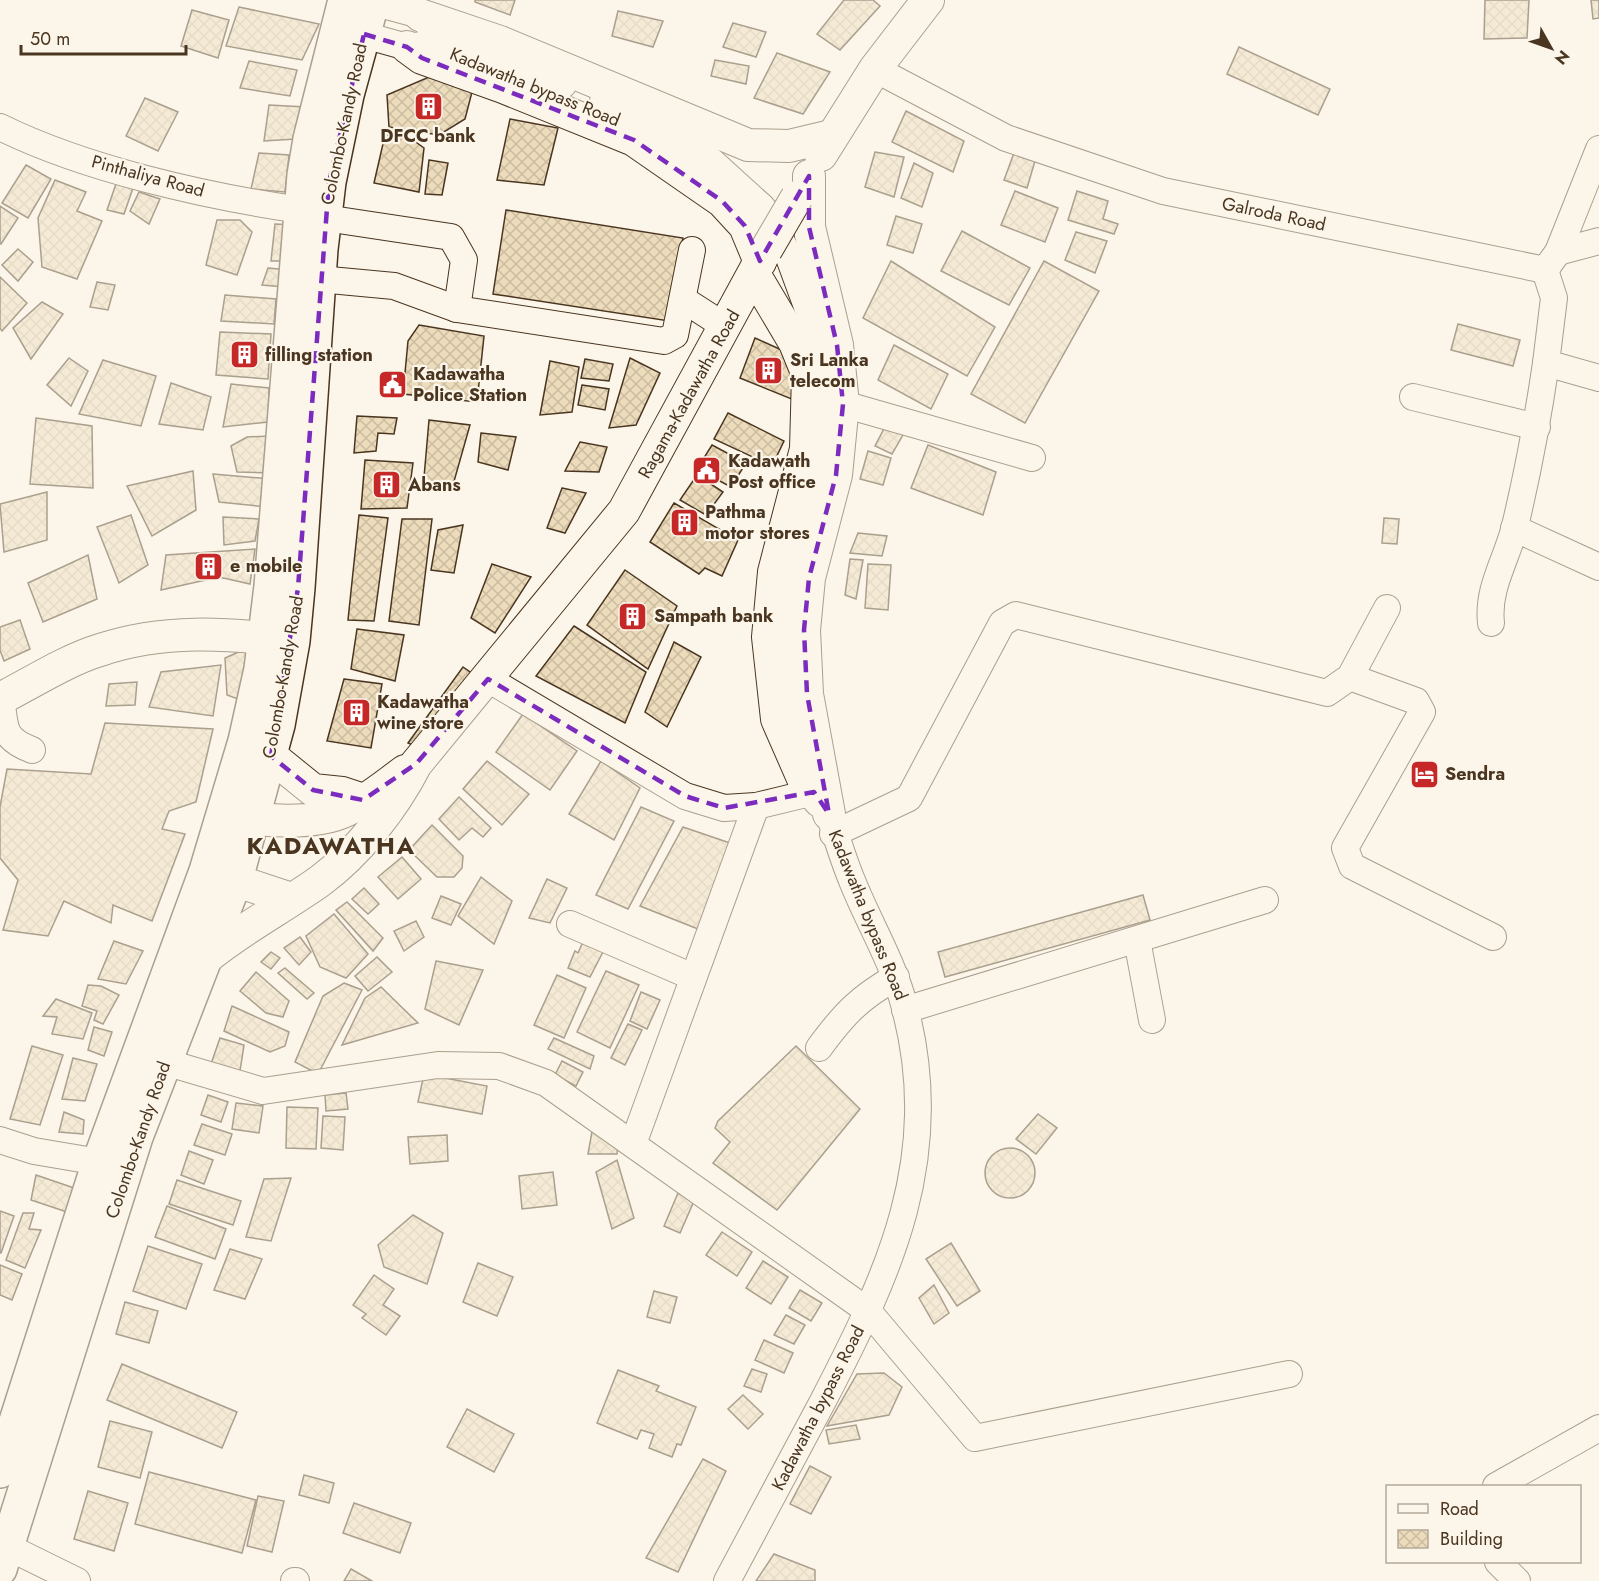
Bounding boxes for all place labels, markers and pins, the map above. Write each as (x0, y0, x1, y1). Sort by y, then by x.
building icon: DFCC bank (412, 91, 444, 123)
place label: DFCC bank (380, 123, 476, 149)
building icon: filling station (228, 339, 260, 371)
place label: filling station (265, 342, 373, 368)
place label: Sri Lanka telecom (790, 347, 869, 394)
building icon: Sri Lanka telecom (753, 354, 785, 386)
place label: Kadawatha Police Station (413, 361, 527, 408)
public building icon: Kadawatha Police Station (376, 368, 408, 400)
place label: Kadawath Post office (728, 448, 816, 495)
public building icon: Kadawath Post office (691, 455, 723, 487)
building icon: Abans (371, 469, 403, 501)
place label: Abans (407, 472, 461, 498)
place label: Pathma motor stores (705, 499, 810, 546)
building icon: Pathma motor stores (668, 506, 700, 538)
building icon: e mobile (193, 550, 225, 582)
place label: e mobile (230, 553, 302, 579)
building icon: Sampath bank (617, 600, 649, 632)
place label: Sampath bank (654, 603, 774, 629)
place label: Kadawatha wine store (376, 689, 469, 736)
building icon: Kadawatha wine store (340, 696, 372, 728)
hotel icon: Sendra (1408, 758, 1440, 790)
place label: Sendra (1445, 761, 1505, 787)

